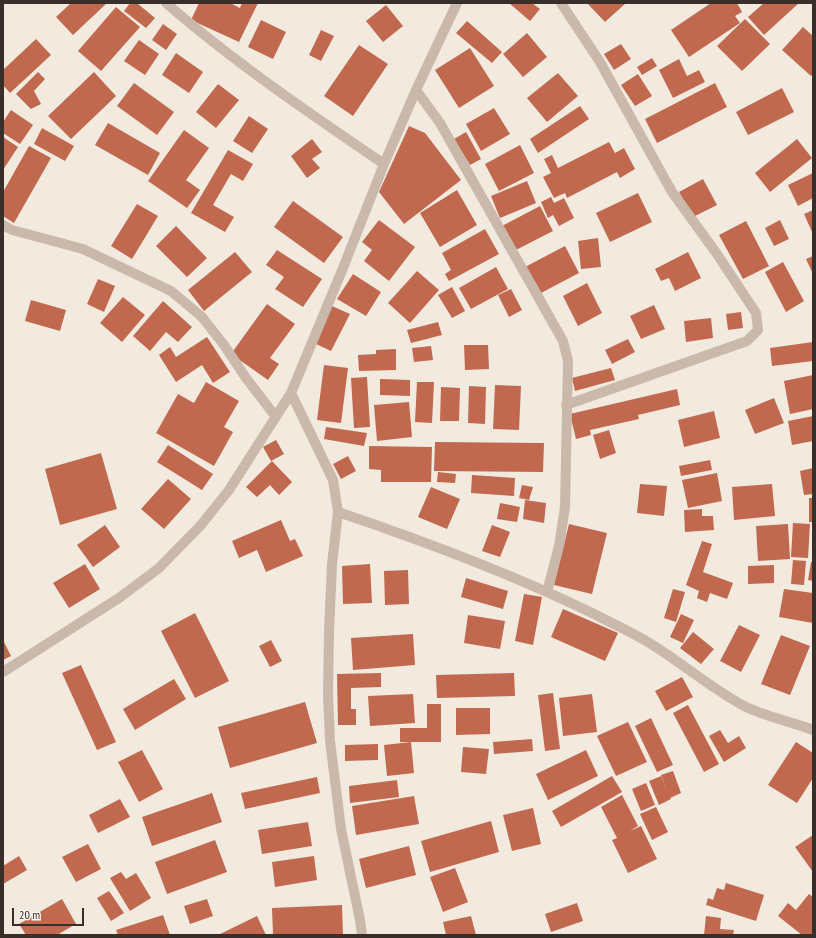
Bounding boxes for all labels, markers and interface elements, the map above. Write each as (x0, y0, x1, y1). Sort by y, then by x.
scale bar (14, 900, 86, 926)
text: 20 m (19, 907, 40, 922)

